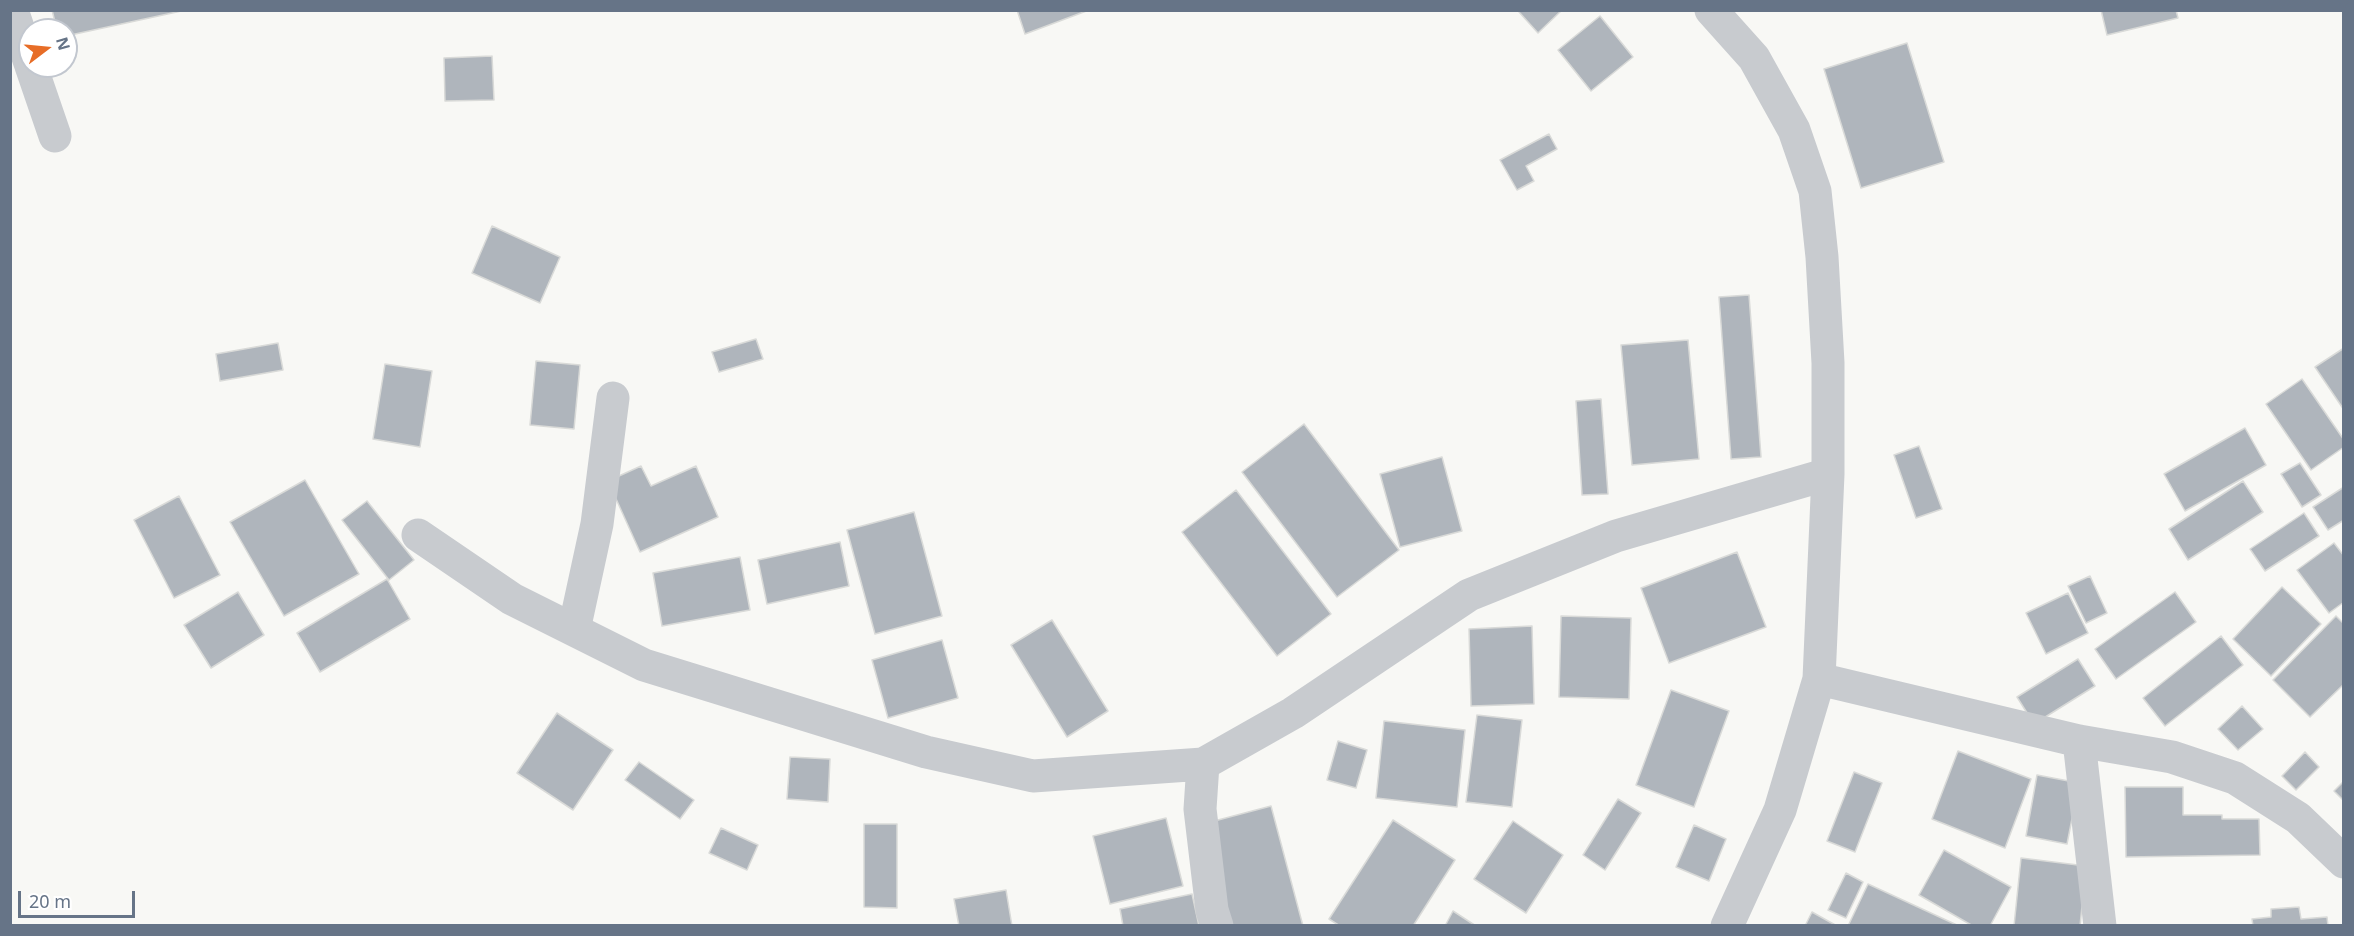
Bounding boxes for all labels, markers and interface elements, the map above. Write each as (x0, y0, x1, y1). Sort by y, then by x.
north arrow (18, 18, 78, 78)
text: N (51, 34, 76, 53)
scale bar (21, 879, 138, 917)
text: 20 m (29, 889, 71, 913)

